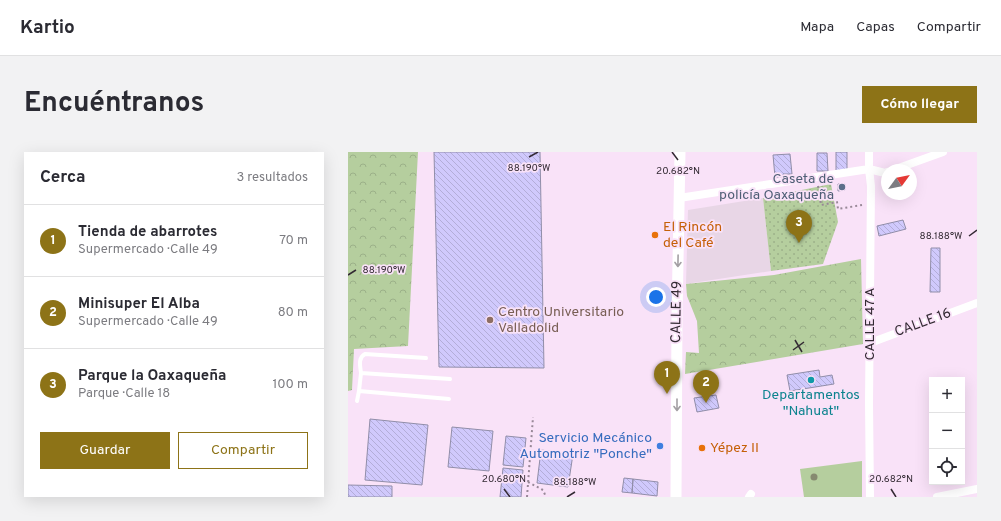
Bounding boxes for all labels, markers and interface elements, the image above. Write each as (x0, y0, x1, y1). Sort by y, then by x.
text: Kartio (20, 16, 75, 40)
text: Mapa (800, 19, 834, 36)
text: Capas (856, 19, 895, 36)
text: Compartir (917, 19, 981, 36)
text: Encuéntranos (24, 86, 204, 122)
button: Cómo llegar (862, 86, 977, 123)
text: 88.190°W (508, 162, 550, 175)
north arrow (881, 164, 917, 200)
text: 20.682°N (656, 165, 700, 178)
text: Cerca (40, 167, 86, 189)
text: 3 resultados (236, 170, 308, 186)
place label: Caseta de policía Oaxaqueña (719, 171, 834, 204)
marker: Caseta de policía Oaxaqueña (837, 182, 847, 192)
pin: 3 (786, 210, 812, 243)
place label: El Rincón del Café (663, 219, 722, 252)
text: Tienda de abarrotes (78, 223, 217, 242)
marker: El Rincón del Café (650, 230, 660, 240)
text: 88.188°W (920, 230, 962, 243)
text: 1 (50, 233, 56, 249)
text: 70 m (279, 233, 308, 249)
text: Supermercado · Calle 49 (78, 242, 218, 258)
one-way arrow (674, 254, 682, 267)
text: 88.190°W (363, 264, 405, 277)
street label: CALLE 49 (668, 281, 686, 343)
your location (646, 287, 666, 307)
street label: CALLE 47 A (862, 288, 879, 360)
text: Minisuper El Alba (78, 295, 200, 314)
place label: Centro Universitario Valladolid (498, 304, 624, 337)
text: 2 (49, 305, 57, 321)
text: 80 m (278, 305, 308, 321)
street label: CALLE 16 (892, 305, 954, 341)
text: Supermercado · Calle 49 (78, 314, 218, 330)
marker: Centro Universitario Valladolid (485, 315, 495, 325)
pin: 1 (654, 361, 680, 394)
text: Parque la Oaxaqueña (78, 367, 226, 386)
pin: 2 (693, 370, 719, 403)
marker: Departamentos "Nahuat" (806, 375, 816, 385)
text: 3 (49, 377, 57, 393)
text: 100 m (272, 377, 308, 393)
map controls (929, 377, 965, 485)
button: + (929, 377, 965, 413)
text: Parque · Calle 18 (78, 386, 170, 402)
place label: Departamentos "Nahuat" (762, 387, 860, 420)
one-way arrow (673, 398, 681, 411)
button: − (929, 413, 965, 449)
place label: Servicio Mecánico Automotriz "Ponche" (519, 430, 652, 463)
button: Guardar (40, 432, 170, 469)
button: Compartir (178, 432, 308, 469)
place label: Yépez II (710, 440, 759, 457)
marker: Servicio Mecánico Automotriz "Ponche" (655, 441, 665, 451)
marker: Yépez II (697, 443, 707, 453)
button: locate (929, 449, 965, 485)
text: 20.680°N (482, 473, 526, 486)
text: 20.682°N (869, 473, 913, 486)
text: 88.188°W (554, 476, 596, 489)

